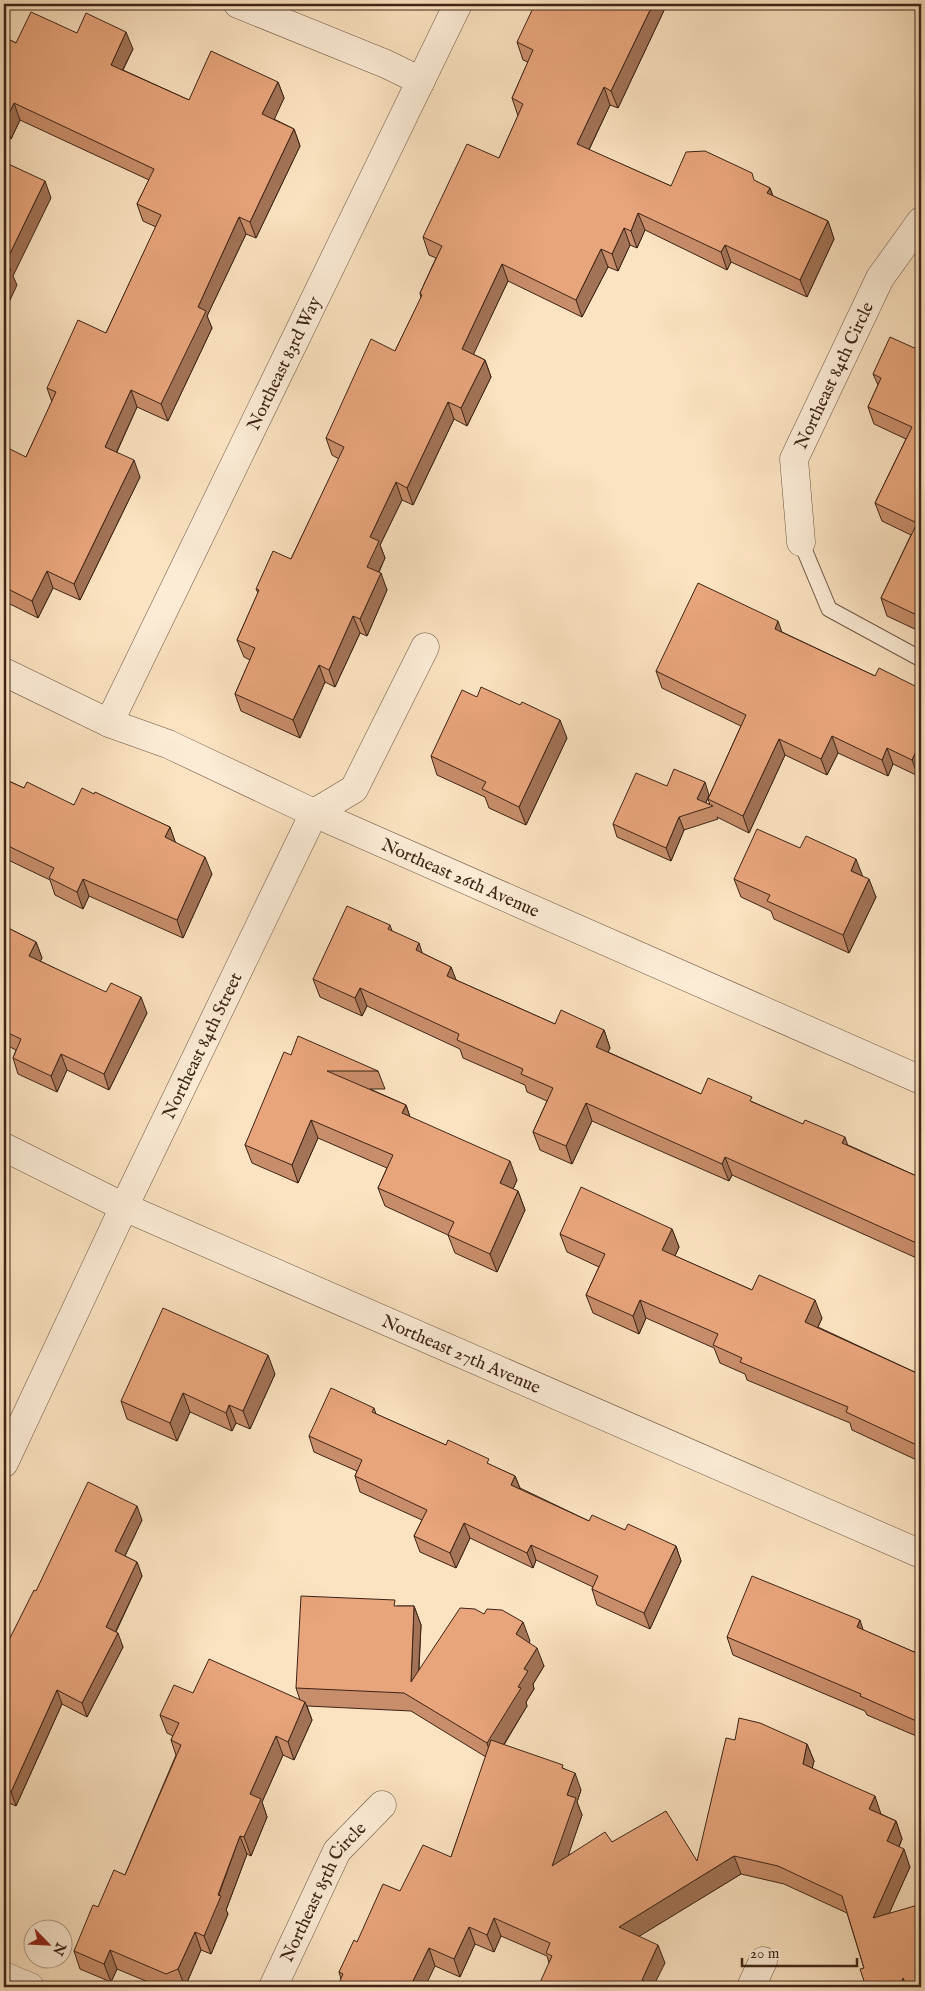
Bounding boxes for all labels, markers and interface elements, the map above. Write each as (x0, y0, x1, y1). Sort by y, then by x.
street label: Northeast 83rd Way (243, 293, 327, 435)
street label: Northeast 84th Circle (790, 299, 880, 453)
street label: Northeast 26th Avenue (377, 834, 543, 924)
street label: Northeast 84th Street (158, 969, 248, 1123)
street label: Northeast 27th Avenue (378, 1311, 544, 1400)
street label: Northeast 85th Circle (276, 1818, 372, 1966)
north arrow (22, 1918, 72, 1968)
scale bar (742, 1936, 858, 1968)
text: N (48, 1939, 70, 1958)
text: 20 m (750, 1944, 780, 1963)

